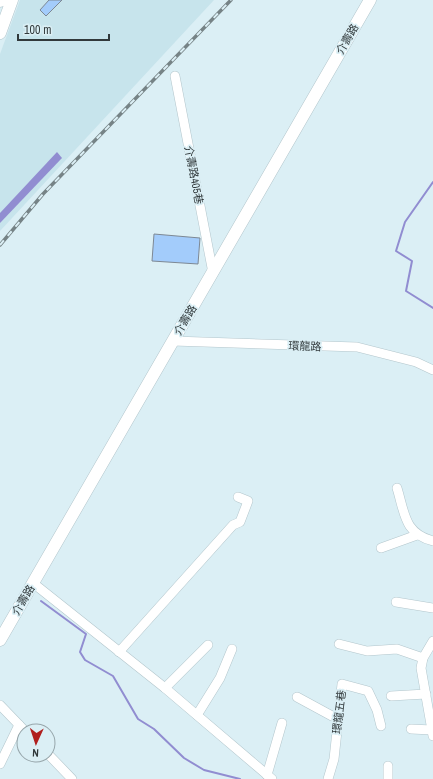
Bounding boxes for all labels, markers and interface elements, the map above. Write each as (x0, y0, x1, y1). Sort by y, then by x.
scale bar (18, 16, 109, 42)
street label: 介壽路 (333, 21, 361, 57)
text: 100 m (24, 22, 51, 38)
street label: 介壽路405巷 (181, 145, 207, 205)
street label: 介壽路 (171, 302, 199, 338)
street label: 環龍路 (288, 338, 322, 354)
street label: 介壽路 (9, 582, 37, 618)
street label: 環龍五巷 (329, 689, 349, 735)
north arrow (16, 723, 56, 763)
text: N (32, 746, 39, 760)

